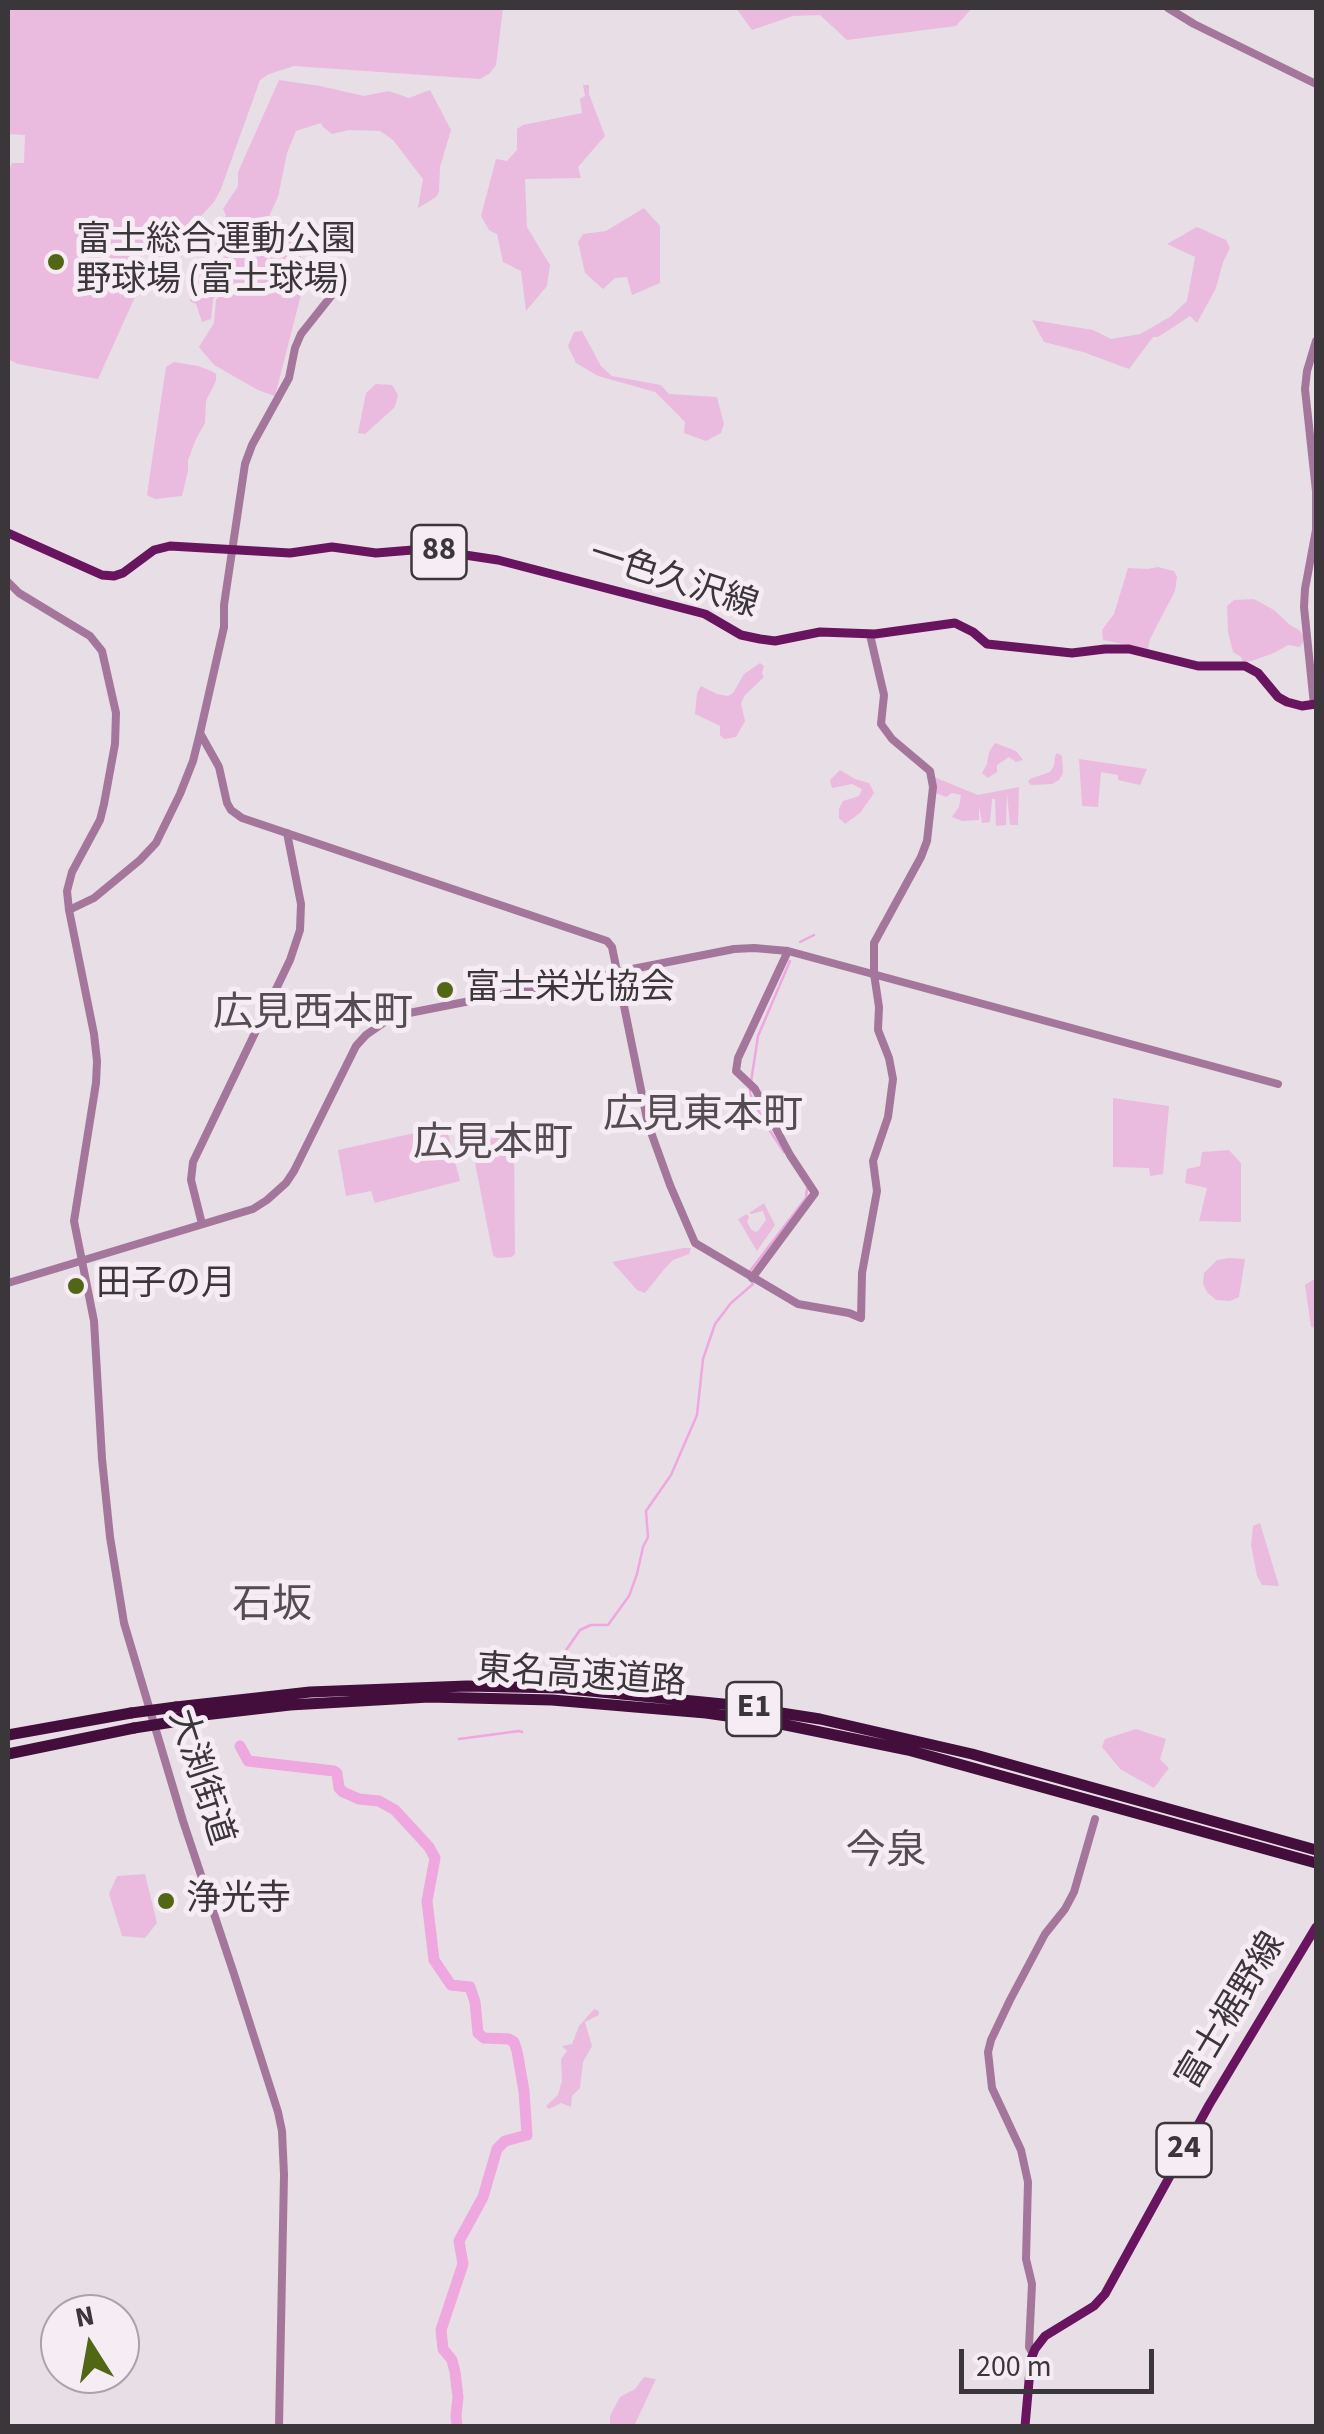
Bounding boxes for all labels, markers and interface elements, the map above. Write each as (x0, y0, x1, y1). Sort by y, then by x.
place label: 富士総合運動公園 野球場 (富士球場) (76, 221, 356, 303)
marker: 富士総合運動公園 野球場 (富士球場) (45, 251, 67, 273)
road number: 88 (412, 525, 466, 579)
street label: 一色久沢線 (583, 535, 763, 629)
place label: 富士栄光協会 (465, 969, 675, 1011)
marker: 富士栄光協会 (434, 979, 456, 1001)
district label: 広見西本町 (213, 992, 413, 1040)
district label: 広見東本町 (603, 1094, 803, 1142)
district label: 広見本町 (413, 1122, 573, 1170)
place label: 田子の月 (96, 1265, 236, 1307)
marker: 田子の月 (65, 1275, 87, 1297)
district label: 石坂 (232, 1584, 312, 1632)
street label: 東名高速道路 (475, 1650, 687, 1706)
road number: E1 (726, 1682, 782, 1736)
street label: 大渕街道 (157, 1705, 241, 1851)
district label: 今泉 (846, 1830, 926, 1878)
place label: 浄光寺 (186, 1880, 291, 1922)
marker: 浄光寺 (155, 1890, 177, 1912)
street label: 富士裾野線 (1170, 1926, 1296, 2098)
road number: 24 (1156, 2123, 1212, 2177)
north arrow (40, 2294, 140, 2394)
text: N (72, 2295, 98, 2338)
scale bar (964, 2329, 1159, 2391)
text: 200 m (976, 2345, 1052, 2388)

